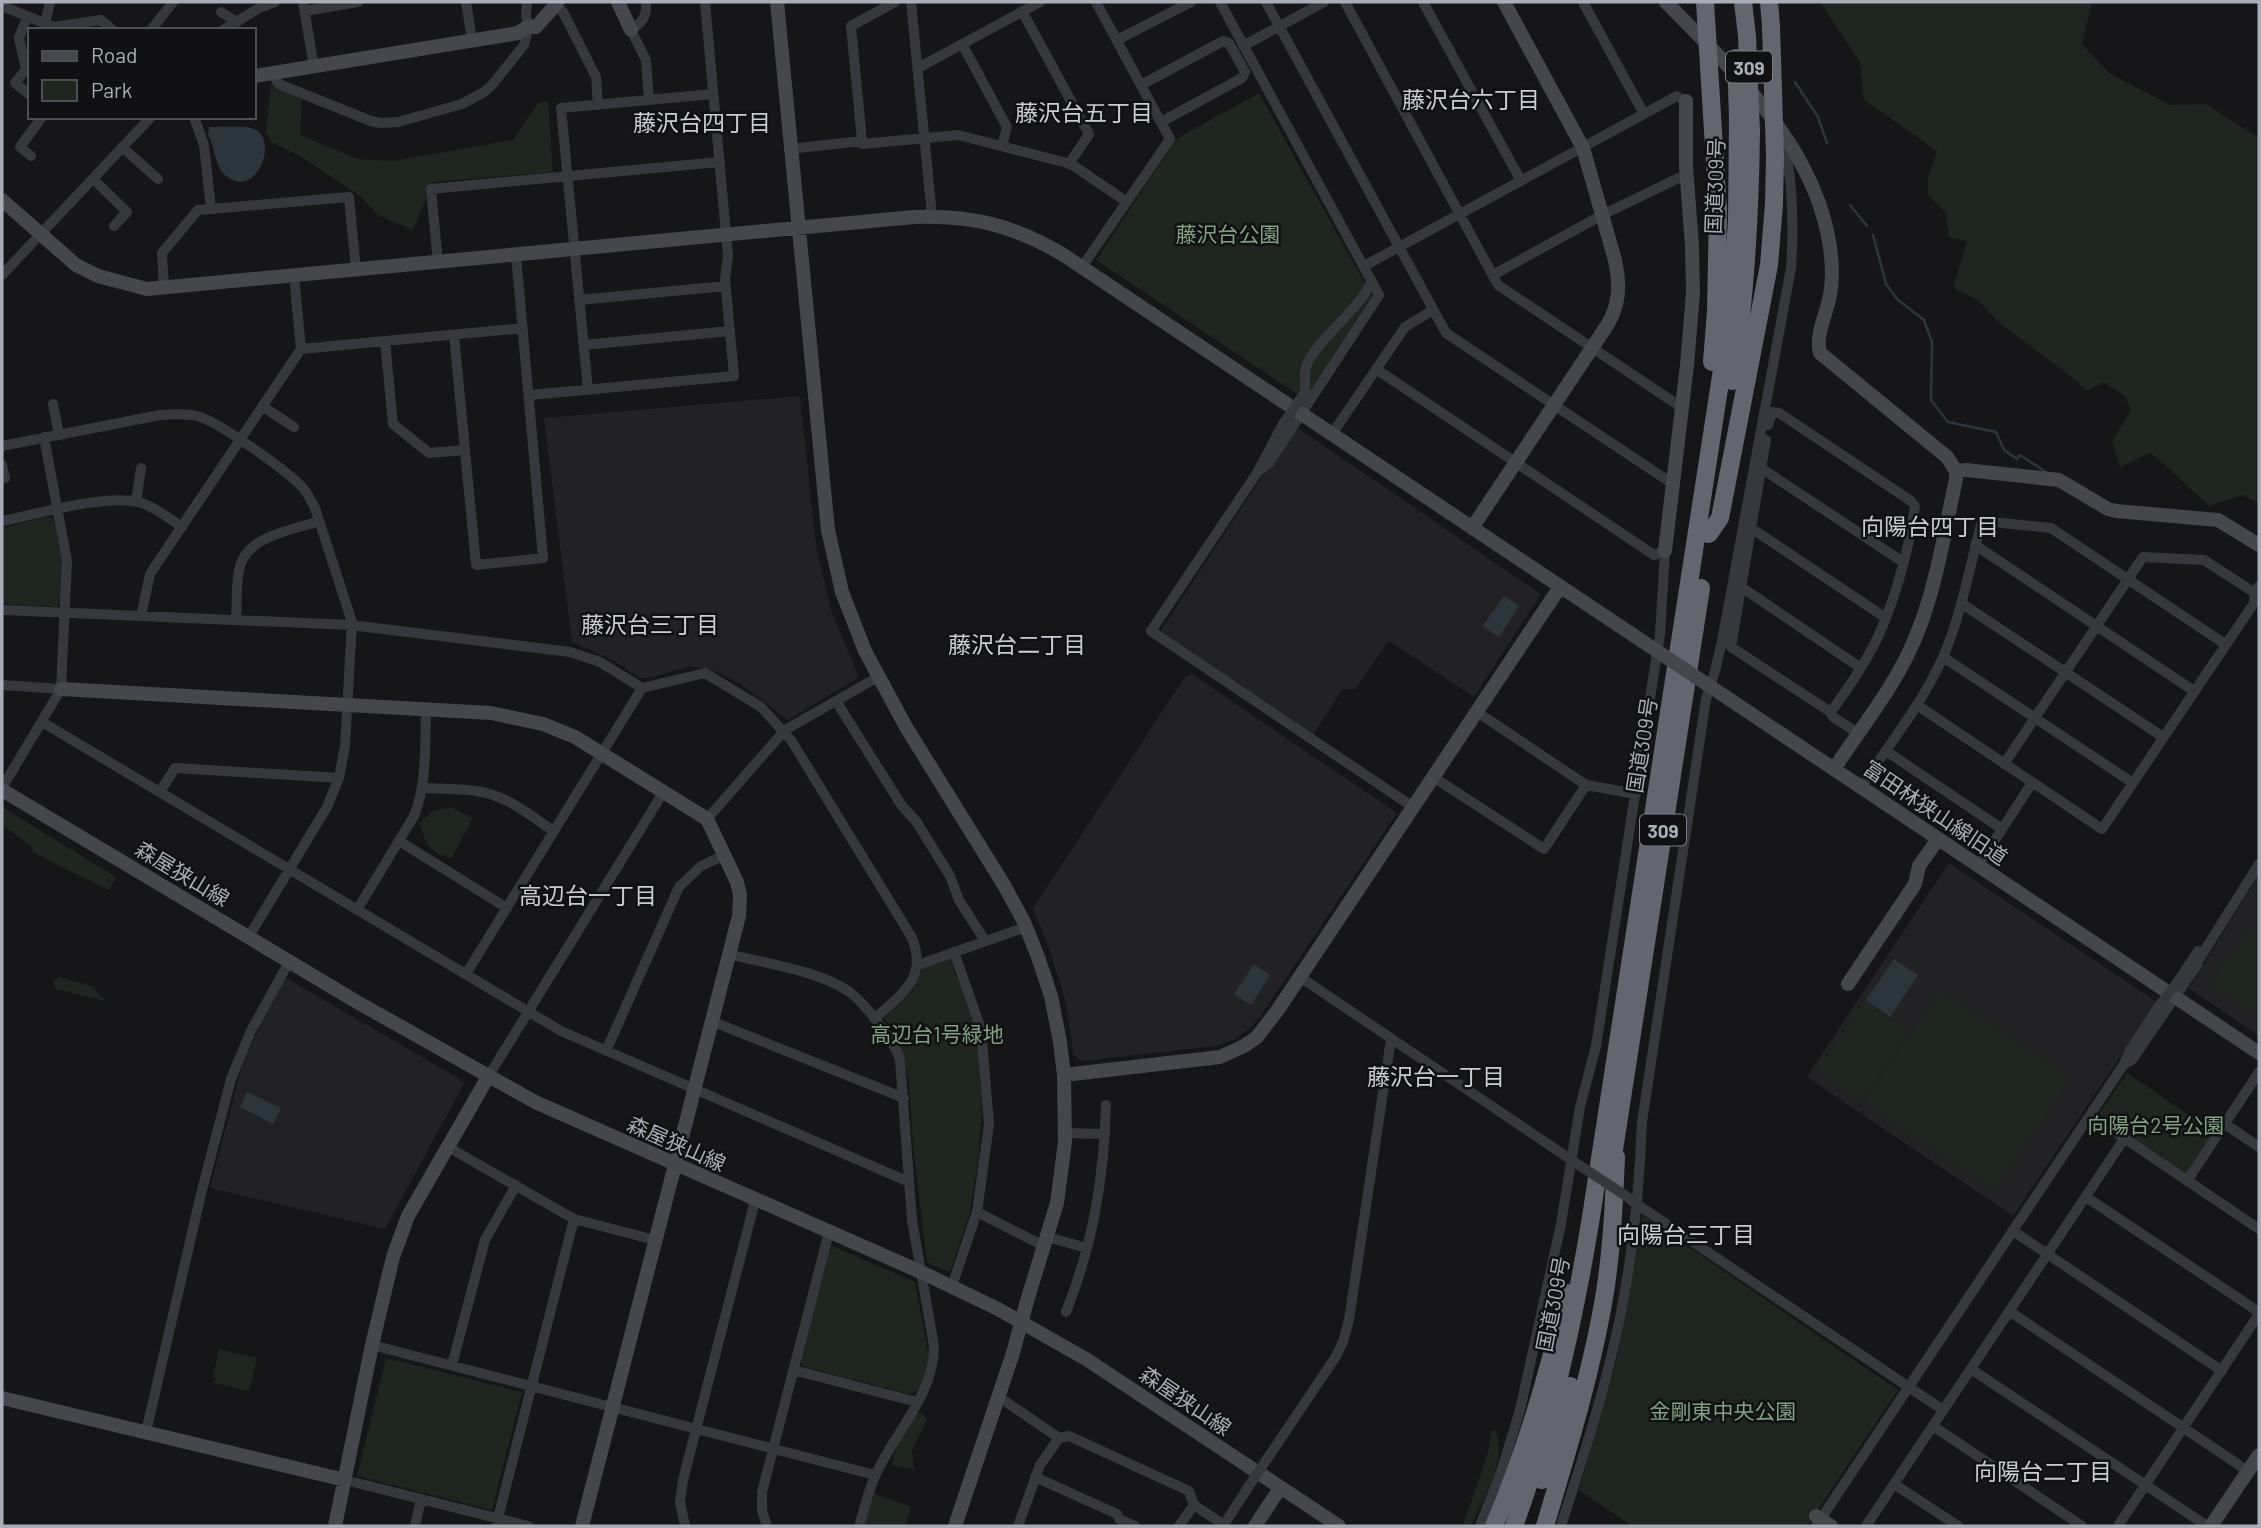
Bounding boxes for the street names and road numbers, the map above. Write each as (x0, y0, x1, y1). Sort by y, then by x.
road number: 309 (1726, 52, 1772, 82)
street label: 国道309号 (1700, 137, 1728, 235)
street label: 国道309号 (1621, 695, 1661, 795)
street label: 富田林狭山線旧道 (1859, 755, 2013, 869)
road number: 309 (1640, 814, 1686, 846)
street label: 森屋狭山線 (132, 835, 234, 911)
street label: 森屋狭山線 (624, 1110, 730, 1176)
street label: 国道309号 (1531, 1254, 1573, 1354)
street label: 森屋狭山線 (1135, 1360, 1237, 1440)

